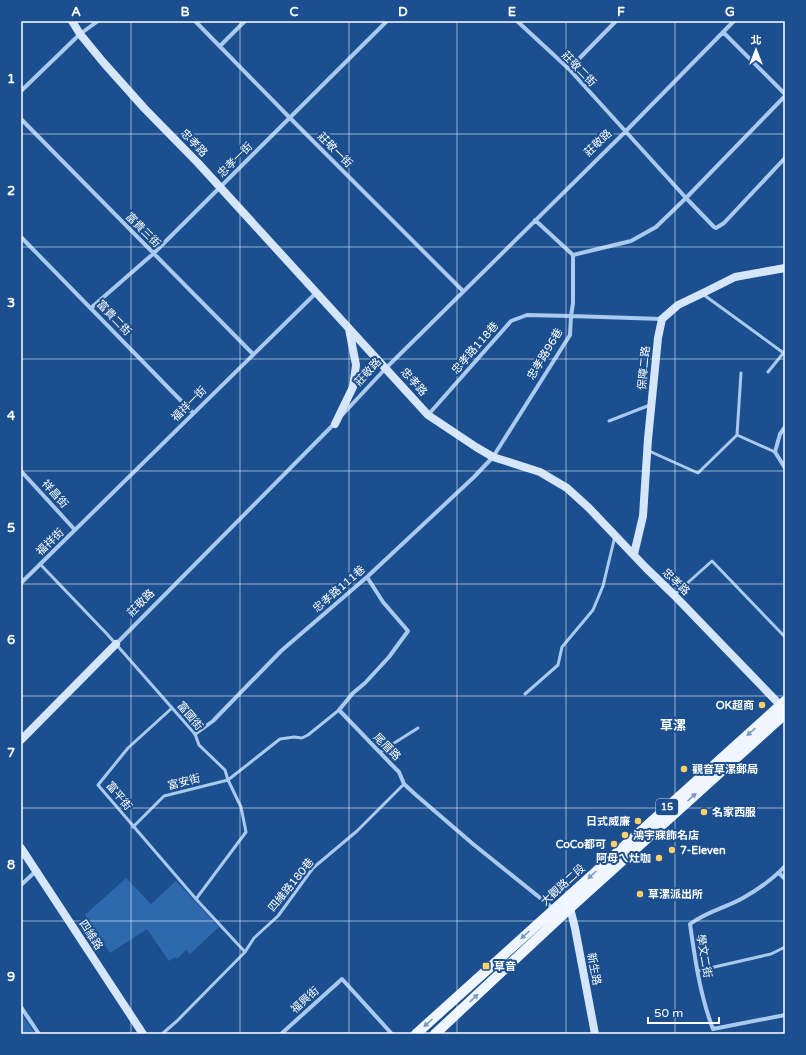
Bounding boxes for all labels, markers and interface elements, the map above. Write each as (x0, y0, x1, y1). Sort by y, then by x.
text: A (71, 4, 81, 20)
text: B (180, 4, 190, 20)
text: C (289, 4, 299, 20)
text: D (398, 4, 408, 20)
text: E (508, 4, 516, 20)
text: F (617, 4, 625, 20)
text: G (725, 4, 735, 20)
north arrow (736, 30, 776, 70)
text: 北 (751, 34, 762, 47)
street label: 莊敬二街 (559, 49, 599, 89)
text: 1 (7, 71, 15, 87)
street label: 忠孝路 (178, 127, 210, 159)
street label: 莊敬路 (582, 127, 614, 159)
street label: 莊敬一街 (315, 130, 355, 170)
street label: 忠孝一街 (215, 140, 255, 180)
text: 2 (7, 183, 15, 199)
street label: 富貴三街 (123, 210, 163, 250)
text: 3 (7, 295, 15, 311)
street label: 富貴二街 (94, 298, 134, 338)
street label: 忠孝路118巷 (449, 319, 501, 377)
street label: 忠孝路96巷 (525, 326, 565, 382)
street label: 保障二路 (636, 346, 652, 390)
street label: 莊敬路 (352, 355, 384, 389)
street label: 忠孝路 (398, 365, 430, 399)
street label: 福祥一街 (169, 384, 209, 424)
text: 4 (7, 408, 16, 424)
street label: 祥昌街 (39, 477, 71, 511)
text: 5 (7, 520, 15, 536)
street label: 福祥街 (34, 526, 66, 558)
street label: 忠孝路111巷 (310, 563, 368, 615)
street label: 忠孝路 (660, 566, 692, 598)
street label: 莊敬路 (125, 587, 157, 619)
text: 6 (7, 632, 15, 648)
street label: 富國街 (174, 699, 206, 733)
place label: OK超商 (716, 699, 754, 712)
marker: OK超商 (757, 700, 767, 710)
district label: 草漯 (660, 718, 686, 734)
one-way arrow (746, 727, 756, 736)
street label: 尾厝路 (371, 731, 403, 763)
text: 7 (7, 745, 15, 761)
place label: 觀音草漯郵局 (692, 763, 758, 776)
marker: 觀音草漯郵局 (679, 764, 689, 774)
street label: 富安街 (166, 772, 202, 792)
street label: 富平街 (103, 779, 135, 813)
one-way arrow (687, 793, 697, 802)
road number: 15 (656, 799, 678, 815)
place label: 名家西服 (712, 806, 756, 819)
marker: 名家西服 (699, 807, 709, 817)
place label: 日式威廉 (586, 815, 630, 828)
marker: 日式威廉 (633, 816, 643, 826)
place label: 鴻宇寐飾名店 (633, 829, 699, 842)
marker: 鴻宇寐飾名店 (620, 830, 630, 840)
place label: CoCo都可 (556, 838, 606, 851)
marker: CoCo都可 (609, 839, 619, 849)
place label: 7-Eleven (680, 844, 726, 857)
marker: 7-Eleven (667, 845, 677, 855)
place label: 阿母ㄟ灶咖 (596, 852, 651, 865)
marker: 阿母ㄟ灶咖 (654, 853, 664, 863)
street label: 四維路180巷 (266, 856, 316, 914)
text: 8 (7, 857, 15, 873)
street label: 大觀路二段 (538, 862, 588, 908)
one-way arrow (587, 870, 597, 879)
place label: 草漯派出所 (648, 888, 703, 901)
marker: 草漯派出所 (635, 889, 645, 899)
street label: 四維路 (77, 918, 105, 952)
one-way arrow (519, 931, 530, 940)
street label: 學文二街 (694, 933, 714, 979)
street label: 新生路 (584, 952, 604, 986)
place label: 草音 (494, 960, 516, 973)
marker: 草音 (481, 961, 491, 971)
text: 9 (7, 969, 15, 985)
street label: 福興街 (288, 984, 322, 1016)
one-way arrow (469, 994, 478, 1003)
scale bar (648, 999, 719, 1025)
text: 50 m (654, 1006, 683, 1020)
one-way arrow (424, 1018, 433, 1027)

